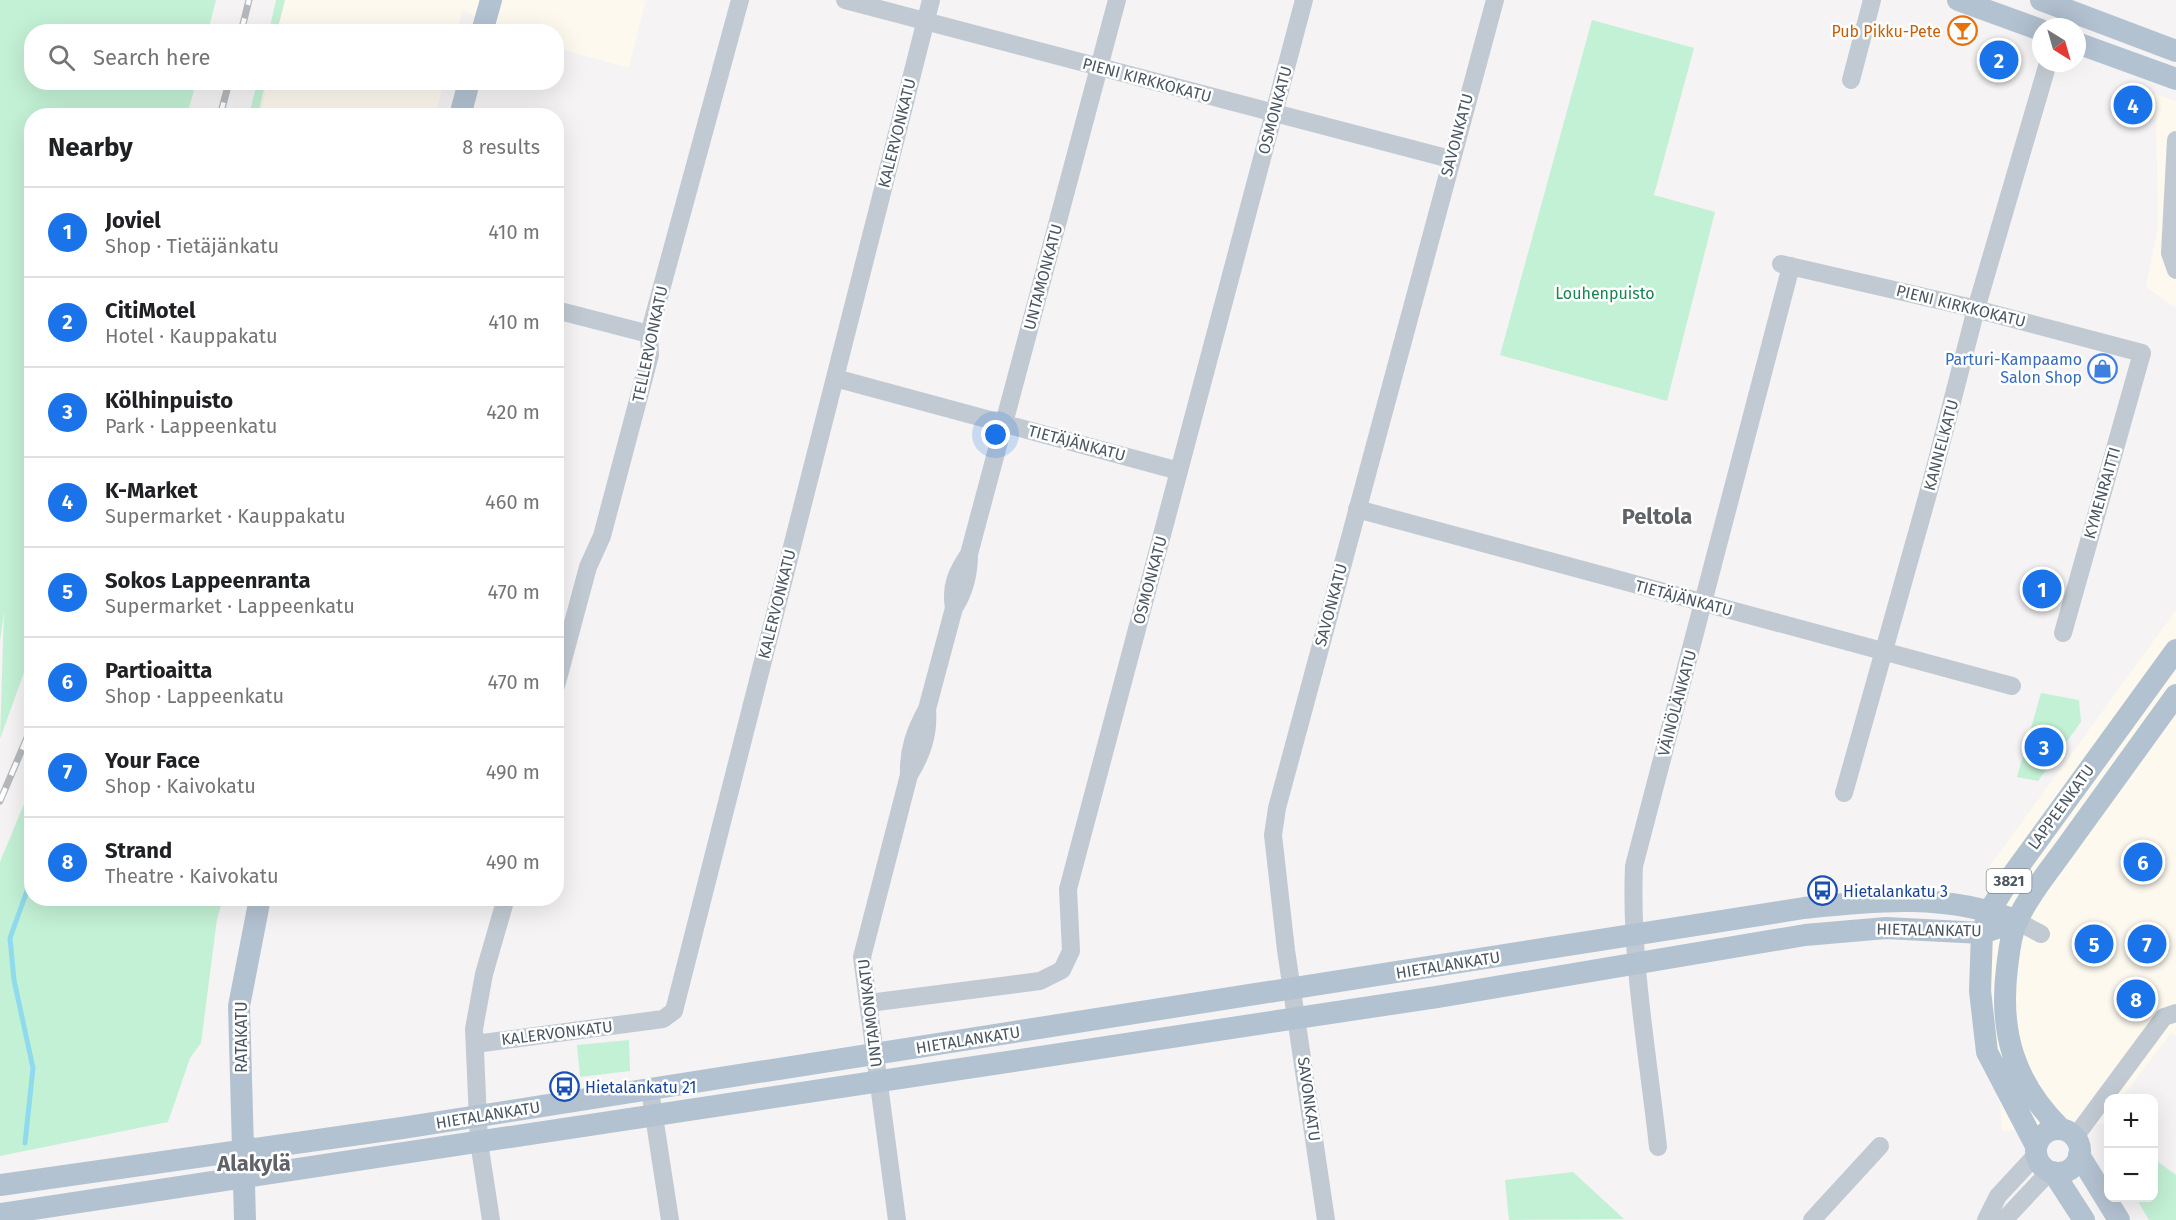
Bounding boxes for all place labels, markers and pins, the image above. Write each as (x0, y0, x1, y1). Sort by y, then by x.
bar icon: Pub Pikku-Pete (1946, 15, 1978, 47)
place label: Pub Pikku-Pete (1831, 22, 1941, 41)
pin: 2 (1980, 38, 2018, 82)
pin: 4 (2114, 82, 2152, 128)
place label: Parturi-Kampaamo Salon Shop (1945, 350, 2082, 387)
shop icon: Parturi-Kampaamo Salon Shop (2087, 352, 2119, 384)
pin: 1 (2022, 566, 2062, 612)
pin: 3 (2024, 724, 2064, 770)
pin: 6 (2124, 840, 2162, 884)
bus stop icon: Hietalankatu 3 (1806, 875, 1838, 907)
place label: Hietalankatu 3 (1843, 882, 1948, 901)
pin: 5 (2074, 922, 2114, 966)
pin: 7 (2128, 922, 2166, 966)
pin: 8 (2116, 976, 2156, 1022)
bus stop icon: Hietalankatu 21 (548, 1071, 580, 1103)
place label: Hietalankatu 21 (585, 1078, 696, 1097)

